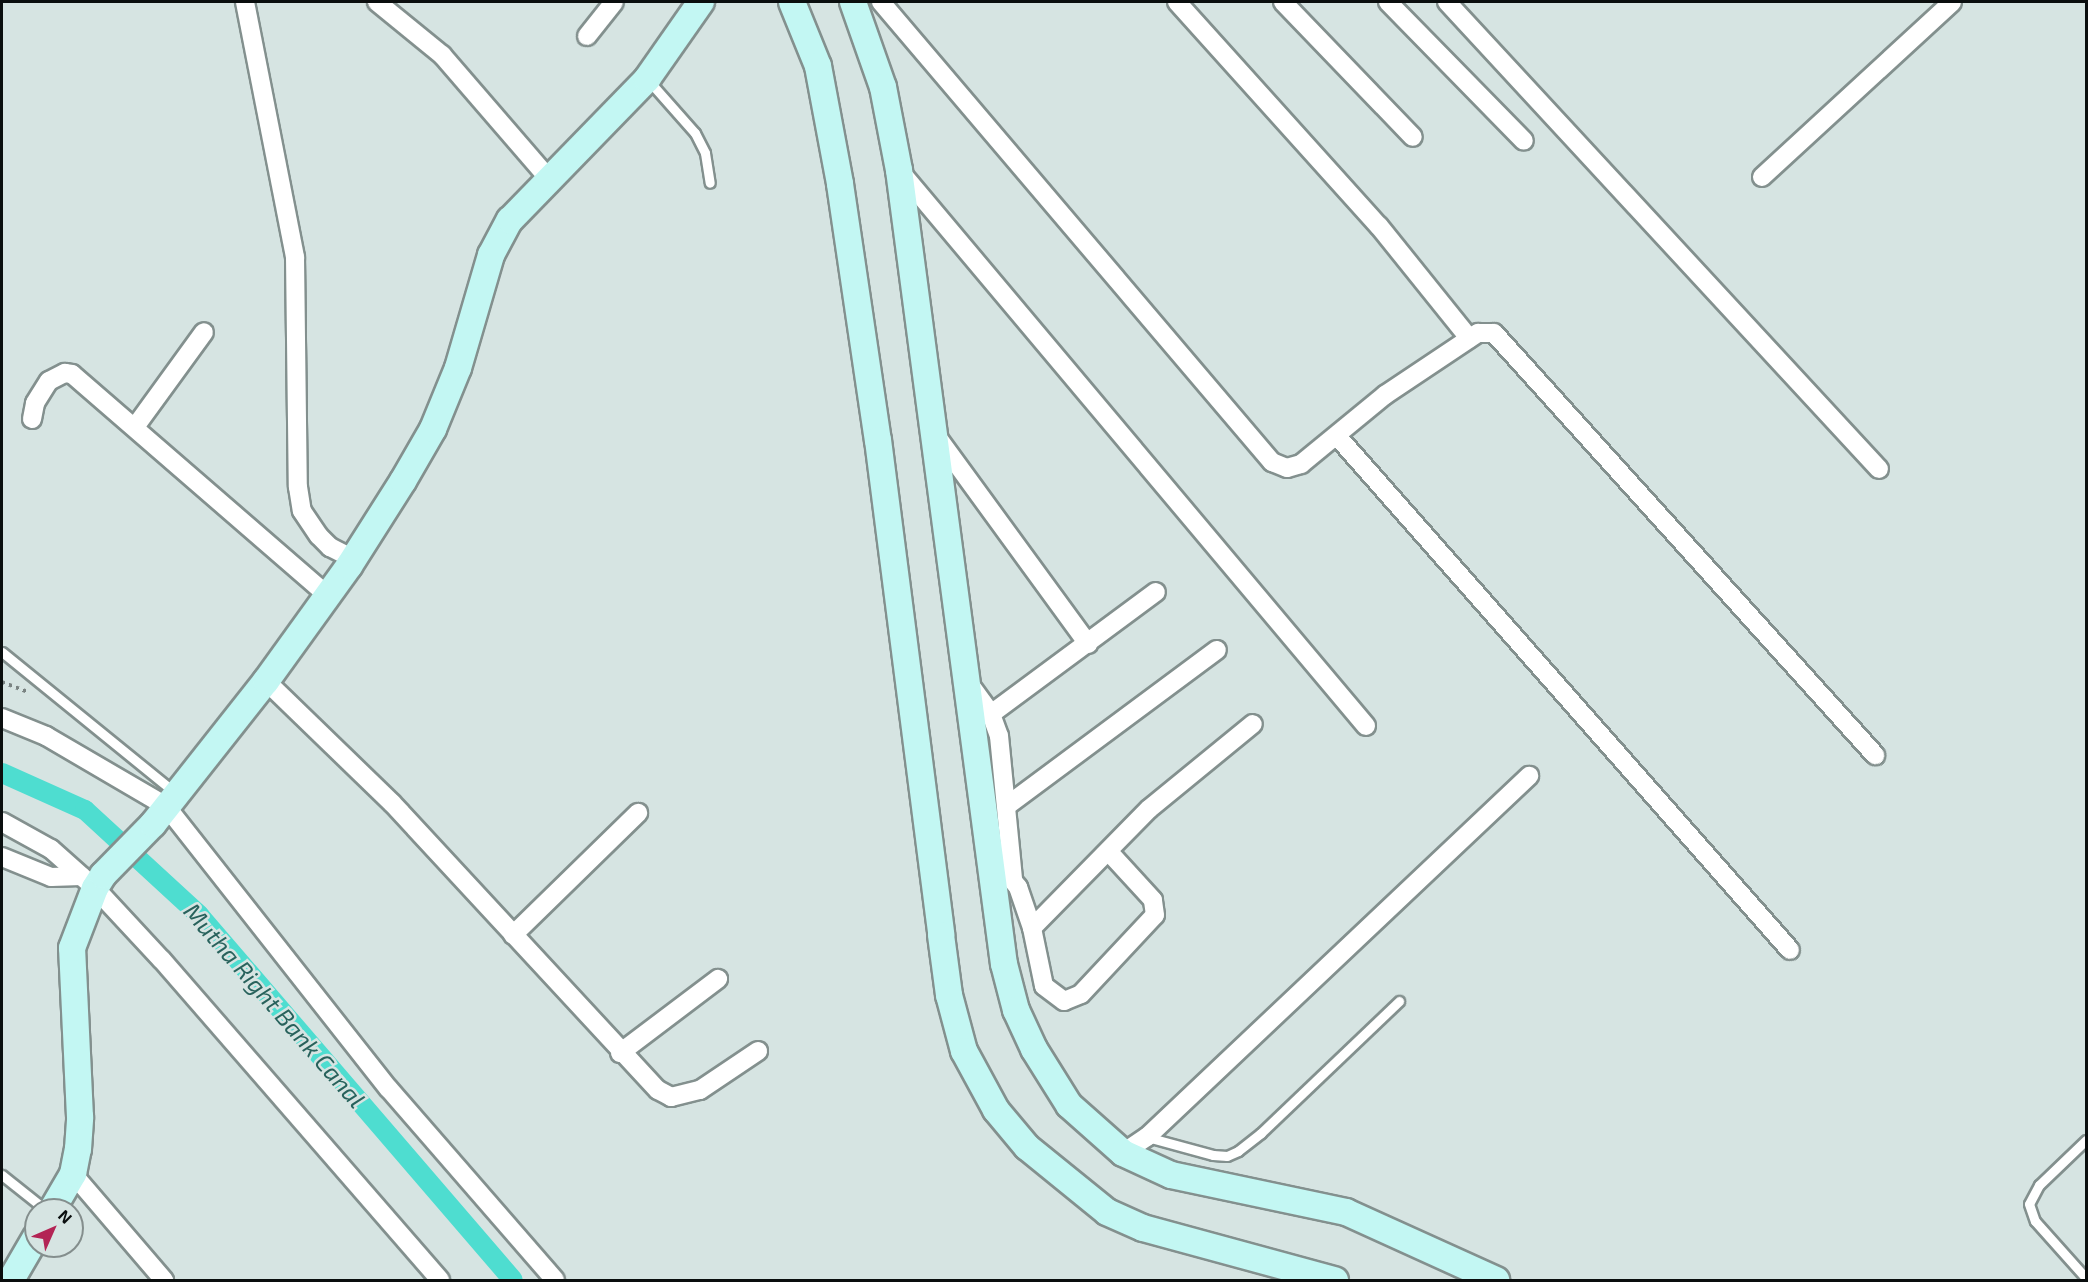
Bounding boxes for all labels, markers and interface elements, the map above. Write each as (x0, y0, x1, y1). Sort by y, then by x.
water label: Mutha Right Bank Canal (178, 897, 372, 1113)
north arrow (24, 1198, 84, 1258)
text: N (55, 1206, 76, 1227)

